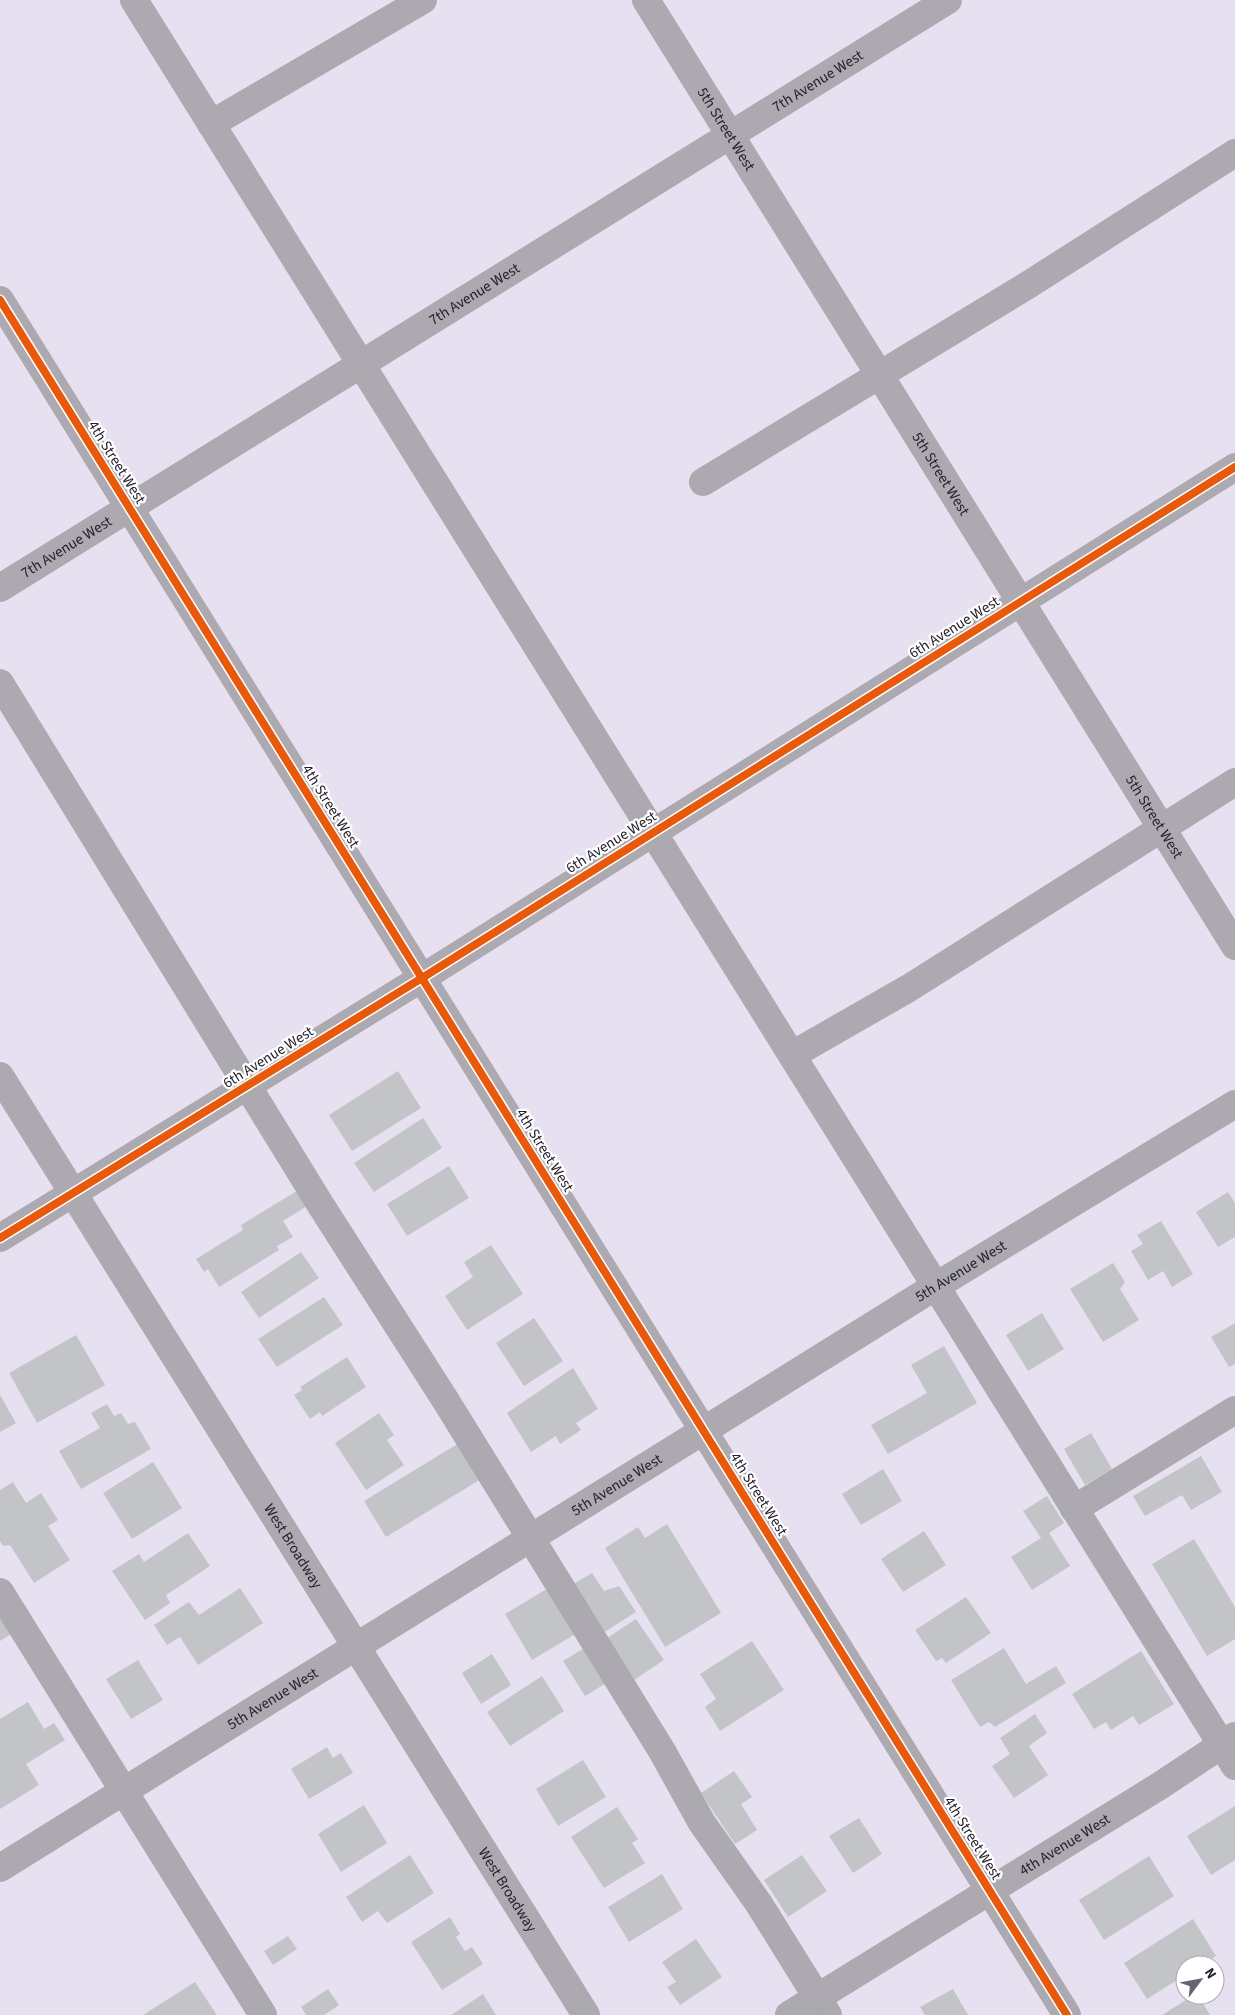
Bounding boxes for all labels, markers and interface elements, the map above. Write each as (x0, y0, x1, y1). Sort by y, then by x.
street label: 7th Avenue West (768, 45, 867, 118)
street label: 5th Street West (692, 84, 760, 175)
street label: 7th Avenue West (425, 258, 524, 330)
street label: 4th Street West (83, 417, 151, 508)
street label: 5th Street West (907, 428, 974, 520)
street label: 7th Avenue West (17, 511, 116, 583)
street label: 6th Avenue West (905, 591, 1004, 664)
street label: 4th Street West (297, 761, 365, 852)
street label: 5th Street West (1120, 771, 1188, 863)
street label: 6th Avenue West (562, 806, 661, 879)
street label: 6th Avenue West (219, 1021, 318, 1094)
street label: 4th Street West (511, 1105, 579, 1196)
street label: 5th Avenue West (911, 1236, 1010, 1307)
street label: 5th Avenue West (567, 1449, 666, 1521)
street label: 4th Street West (725, 1449, 793, 1540)
street label: West Broadway (258, 1500, 327, 1593)
street label: 5th Avenue West (223, 1663, 322, 1735)
street label: 4th Street West (939, 1793, 1007, 1884)
street label: 4th Avenue West (1015, 1809, 1114, 1881)
street label: West Broadway (473, 1843, 542, 1936)
north arrow (1175, 1955, 1225, 2005)
text: N (1199, 1964, 1221, 1983)

